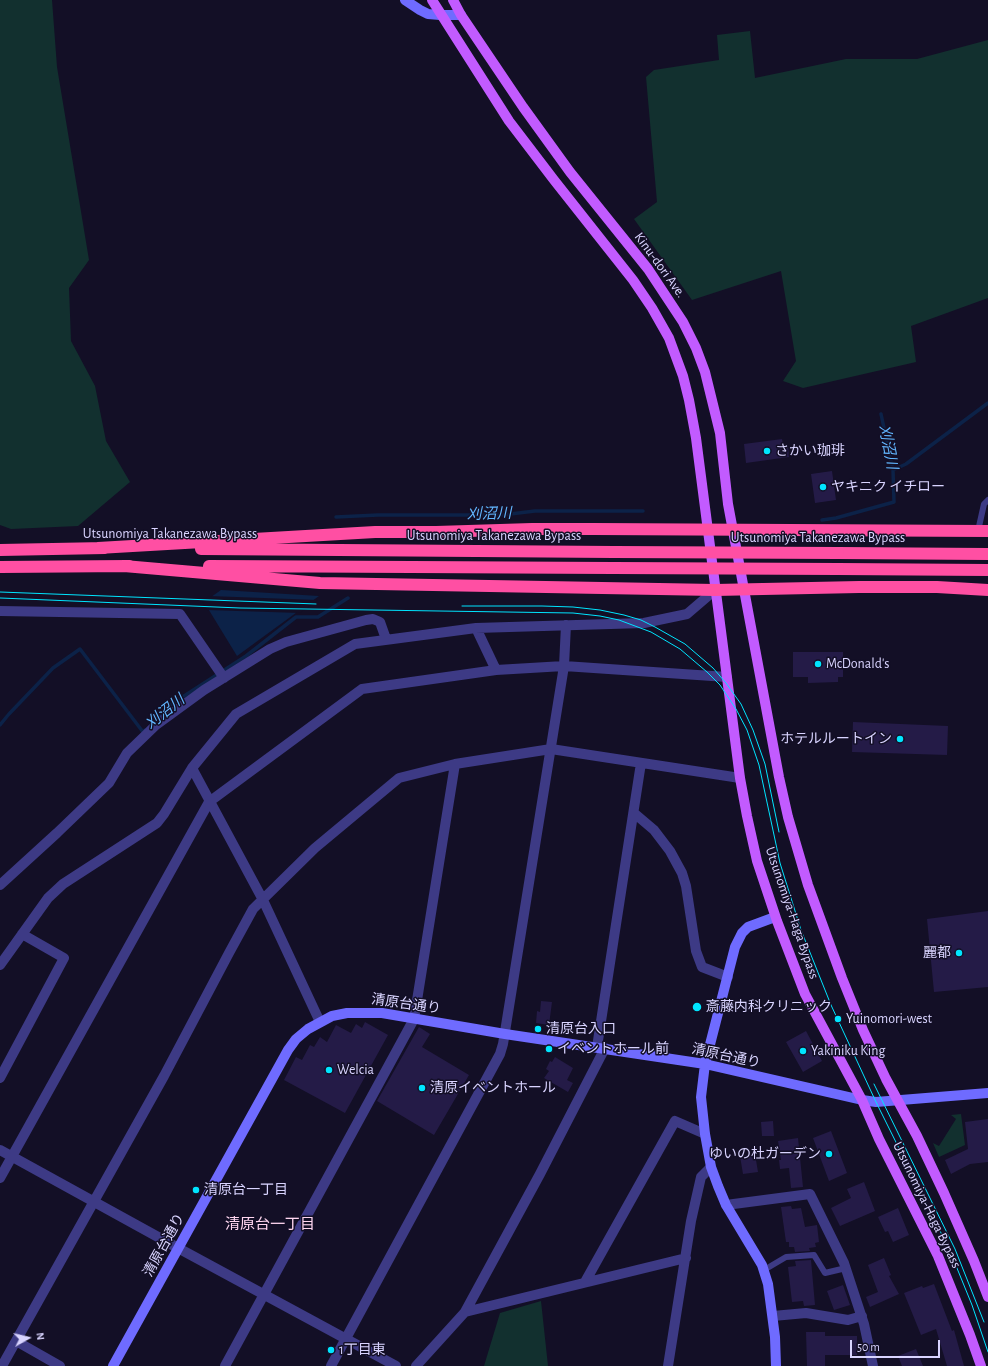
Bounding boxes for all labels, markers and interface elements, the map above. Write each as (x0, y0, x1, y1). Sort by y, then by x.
street label: Kinu-dori Ave. (631, 229, 689, 301)
water label: 刈沼川 (875, 423, 901, 471)
place label: さかい珈琲 (775, 443, 845, 459)
marker: さかい珈琲 (762, 446, 772, 456)
place label: ヤキニク イチロー (831, 479, 945, 495)
marker: ヤキニク イチロー (818, 482, 828, 492)
water label: 刈沼川 (466, 504, 512, 524)
street label: Utsunomiya Takanezawa Bypass (83, 526, 257, 542)
street label: Utsunomiya Takanezawa Bypass (407, 528, 581, 544)
street label: Utsunomiya Takanezawa Bypass (731, 530, 905, 546)
place label: McDonald's (826, 656, 889, 672)
marker: McDonald's (813, 659, 823, 669)
water label: 刈沼川 (142, 691, 188, 733)
place label: ホテルルートイン (780, 731, 892, 747)
marker: ホテルルートイン (895, 734, 905, 744)
street label: Utsunomiya-Haga Bypass (761, 845, 823, 981)
place label: 麗都 (923, 945, 951, 961)
marker: 麗都 (954, 948, 964, 958)
street label: 清原台通り (370, 991, 442, 1017)
place label: 斎藤内科クリニック (706, 999, 832, 1015)
marker: 斎藤内科クリニック (691, 1001, 703, 1013)
place label: Yuinomori-west (846, 1011, 932, 1027)
marker: Yuinomori-west (833, 1014, 843, 1024)
place label: 清原台入口 (546, 1021, 616, 1037)
marker: 清原台入口 (533, 1024, 543, 1034)
place label: イベントホール前 (557, 1041, 669, 1057)
street label: 清原台通り (690, 1041, 762, 1071)
place label: Yakiniku King (811, 1043, 885, 1059)
marker: イベントホール前 (544, 1044, 554, 1054)
marker: Yakiniku King (798, 1046, 808, 1056)
place label: Welcia (337, 1062, 374, 1078)
marker: Welcia (324, 1065, 334, 1075)
place label: 清原イベントホール (430, 1080, 556, 1096)
marker: 清原イベントホール (417, 1083, 427, 1093)
street label: Utsunomiya-Haga Bypass (889, 1139, 965, 1271)
place label: ゆいの杜ガーデン (709, 1146, 821, 1162)
marker: ゆいの杜ガーデン (824, 1149, 834, 1159)
place label: 清原台一丁目 (204, 1182, 288, 1198)
marker: 清原台一丁目 (191, 1185, 201, 1195)
street label: 清原台通り (140, 1210, 188, 1280)
district label: 清原台一丁目 (225, 1215, 315, 1233)
north arrow (8, 1318, 48, 1358)
text: N (34, 1332, 46, 1341)
scale bar (852, 1332, 942, 1358)
text: 50 m (857, 1341, 880, 1353)
place label: 1丁目東 (339, 1342, 386, 1358)
marker: 1丁目東 (326, 1345, 336, 1355)

